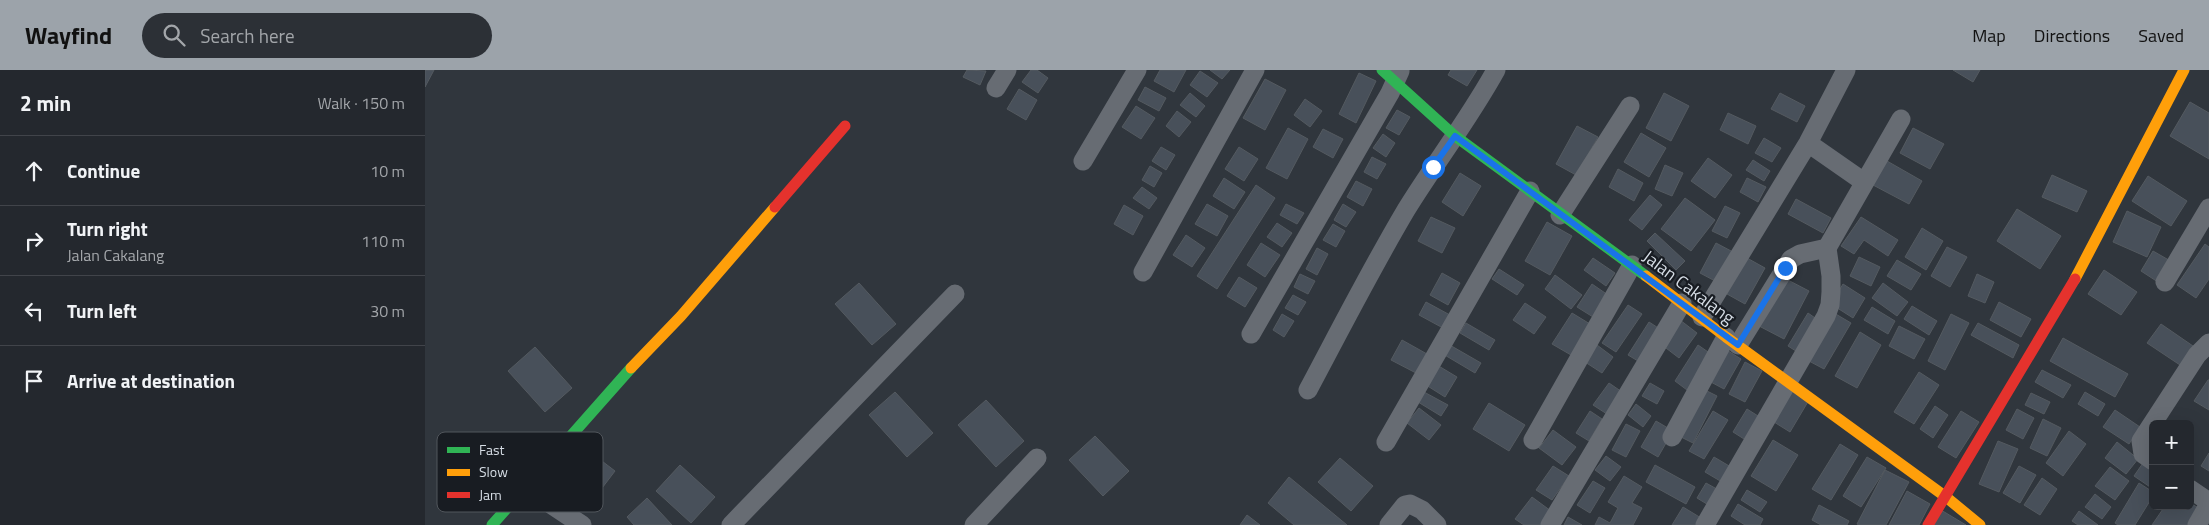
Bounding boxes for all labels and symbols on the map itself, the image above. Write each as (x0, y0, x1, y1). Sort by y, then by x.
route start (1422, 156, 1445, 179)
street label: Jalan Cakalang (1637, 243, 1741, 331)
route end (1774, 257, 1797, 280)
legend (437, 432, 603, 512)
text: Fast (479, 439, 504, 460)
text: Slow (479, 461, 508, 482)
text: Jam (479, 484, 502, 505)

